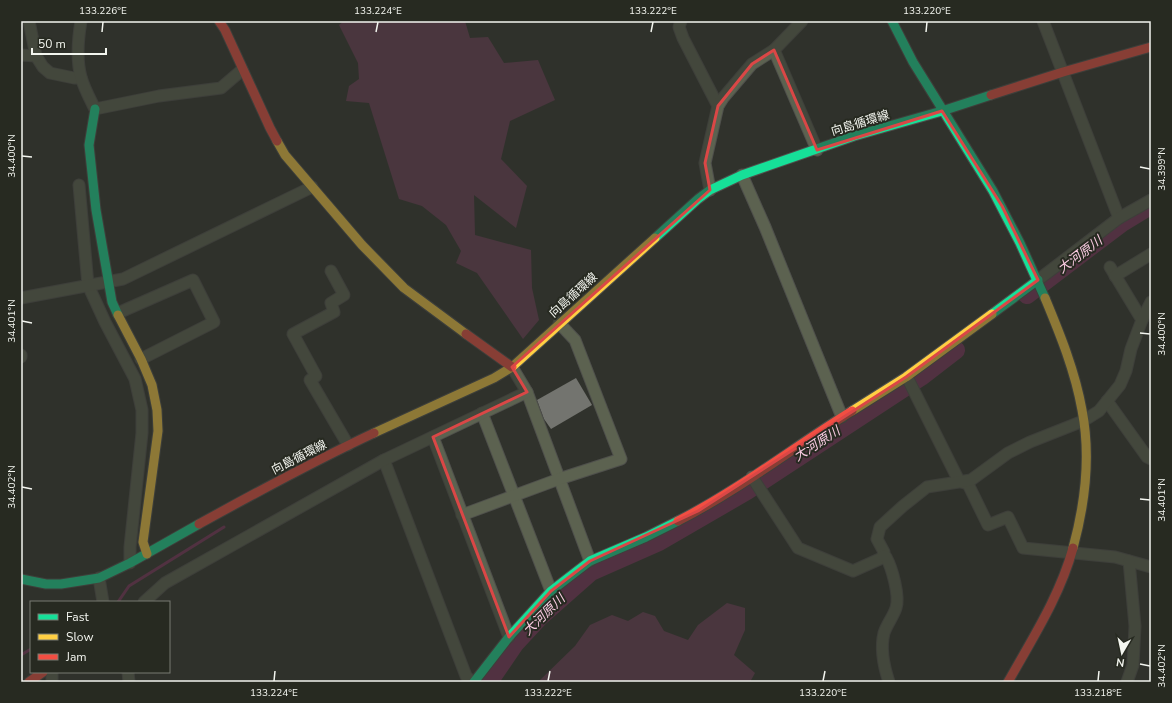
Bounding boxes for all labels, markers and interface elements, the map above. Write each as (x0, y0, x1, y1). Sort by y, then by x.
text: 133.226°E (79, 4, 127, 18)
text: 133.224°E (354, 4, 402, 18)
text: 133.222°E (629, 4, 677, 18)
text: 133.220°E (903, 4, 951, 18)
scale bar (32, 30, 106, 56)
text: 50 m (38, 36, 66, 52)
street label: 向島循環線 (829, 107, 891, 139)
text: 34.400°N (5, 134, 19, 178)
text: 34.399°N (1155, 147, 1169, 191)
water label: 大河原川 (1054, 231, 1108, 278)
street label: 向島循環線 (545, 269, 601, 321)
text: 34.401°N (5, 299, 19, 343)
text: 34.400°N (1155, 312, 1169, 356)
water label: 大河原川 (790, 421, 845, 466)
street label: 向島循環線 (269, 436, 329, 478)
text: 34.402°N (5, 465, 19, 509)
text: 34.401°N (1155, 478, 1169, 522)
water label: 大河原川 (519, 589, 570, 640)
legend (30, 601, 170, 673)
text: Fast (66, 609, 89, 625)
text: Slow (66, 629, 94, 645)
north arrow (1102, 633, 1142, 673)
text: 34.402°N (1155, 644, 1169, 688)
text: Jam (65, 649, 87, 665)
text: N (1115, 654, 1126, 670)
text: 133.224°E (250, 686, 298, 700)
text: 133.222°E (524, 686, 572, 700)
text: 133.220°E (799, 686, 847, 700)
text: 133.218°E (1074, 686, 1122, 700)

